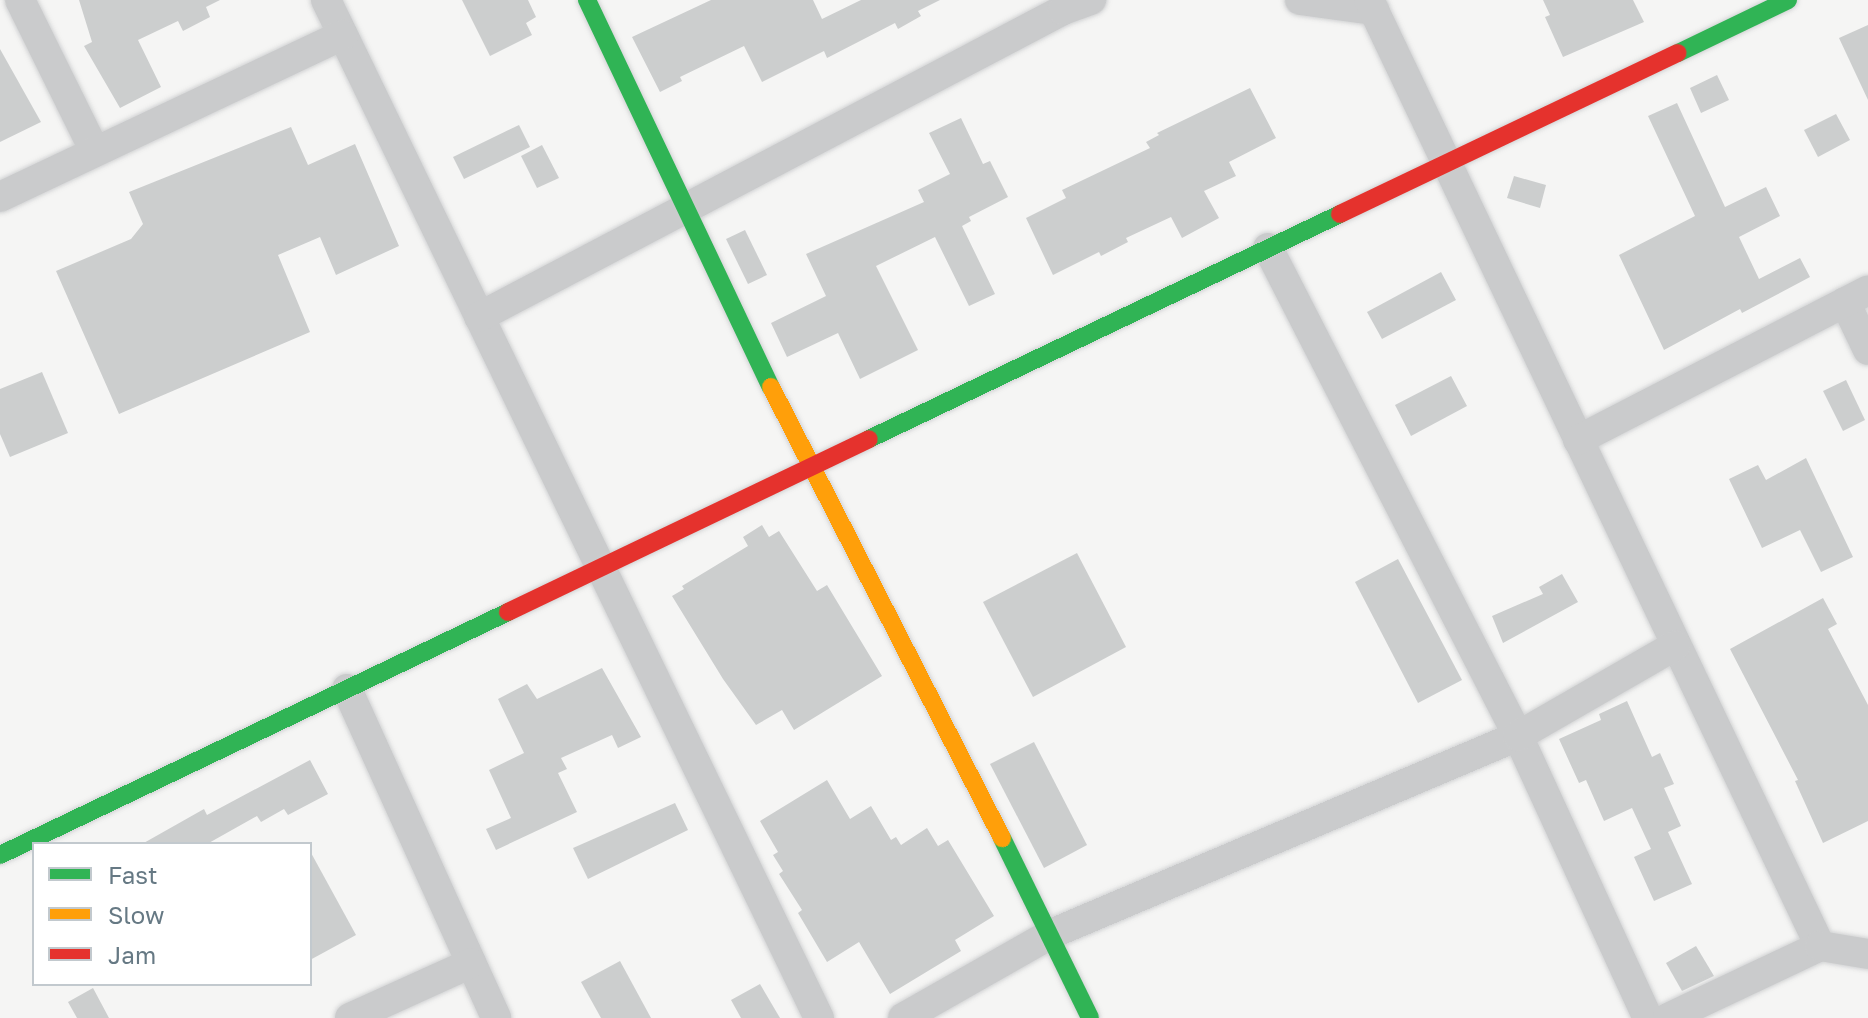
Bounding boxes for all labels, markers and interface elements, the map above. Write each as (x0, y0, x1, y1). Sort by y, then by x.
legend (32, 842, 312, 986)
text: Fast (108, 860, 158, 889)
text: Slow (108, 900, 164, 929)
text: Jam (108, 940, 156, 969)

